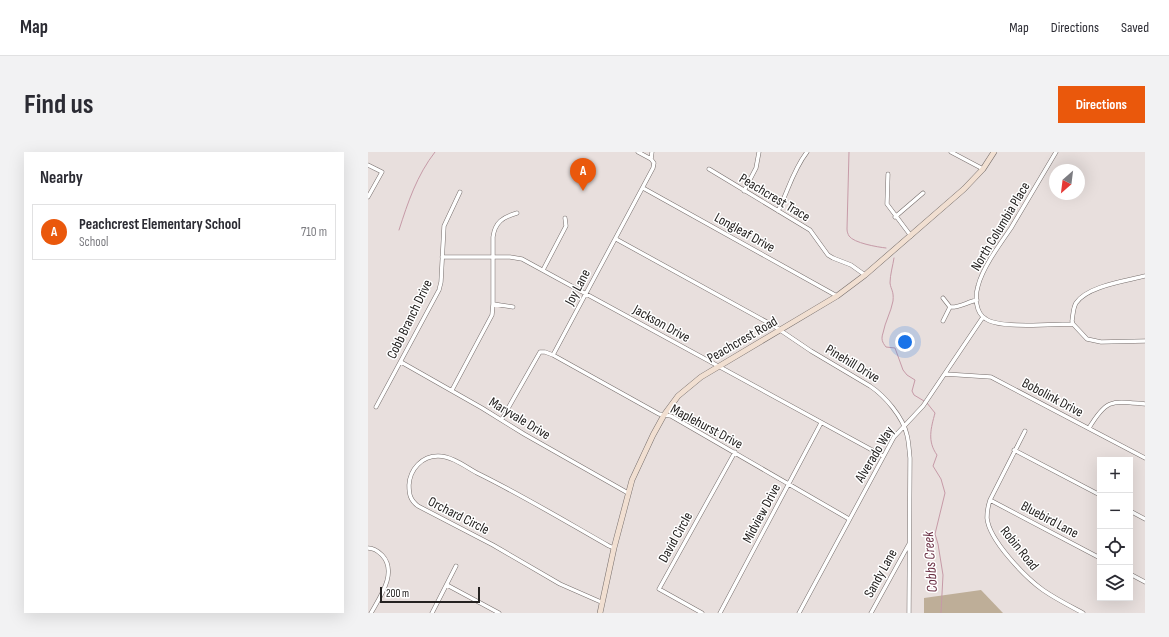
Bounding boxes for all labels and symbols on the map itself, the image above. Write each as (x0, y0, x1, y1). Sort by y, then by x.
pin: A (570, 158, 596, 191)
north arrow (1049, 164, 1085, 200)
street label: Peachcrest Trace (736, 170, 813, 225)
street label: North Columbia Place (967, 179, 1034, 274)
street label: Longleaf Drive (711, 209, 778, 256)
street label: Joy Lane (560, 266, 594, 309)
street label: Cobb Branch Drive (383, 277, 436, 362)
street label: Jackson Drive (629, 300, 693, 346)
street label: Peachcrest Road (704, 312, 781, 366)
your location (895, 332, 915, 352)
street label: Pinehill Drive (822, 341, 883, 386)
street label: Bobolink Drive (1019, 374, 1086, 421)
street label: Maryvale Drive (486, 393, 554, 443)
street label: Maplehurst Drive (668, 400, 746, 453)
street label: Alverado Way (851, 423, 898, 486)
street label: Midview Drive (739, 481, 784, 546)
street label: Orchard Circle (425, 493, 492, 538)
street label: Bluebird Lane (1018, 497, 1081, 542)
street label: David Circle (655, 509, 696, 566)
street label: Robin Road (997, 523, 1043, 574)
water label: Cobbs Creek (919, 530, 942, 593)
street label: Sandy Lane (860, 546, 901, 601)
scale bar (380, 585, 480, 604)

